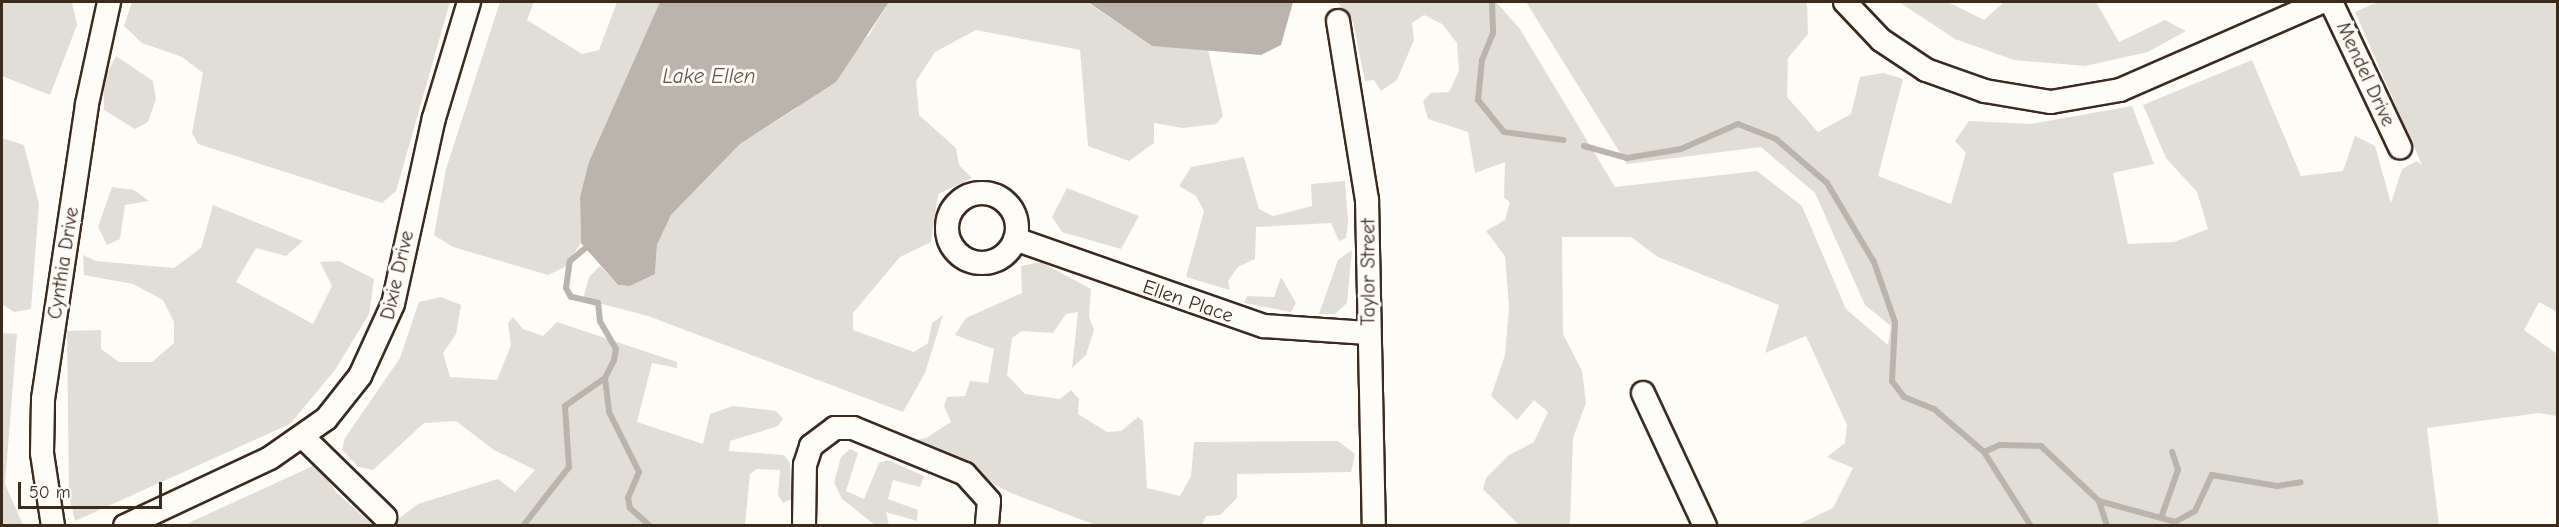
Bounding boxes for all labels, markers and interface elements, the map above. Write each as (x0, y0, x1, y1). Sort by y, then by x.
street label: Mendel Drive (2331, 18, 2401, 130)
water label: Lake Ellen (662, 63, 756, 89)
street label: Cynthia Drive (42, 205, 84, 321)
street label: Taylor Street (1356, 218, 1380, 326)
street label: Dixie Drive (375, 228, 419, 322)
street label: Ellen Place (1140, 274, 1236, 328)
scale bar (21, 470, 165, 508)
text: 50 m (29, 482, 71, 503)

